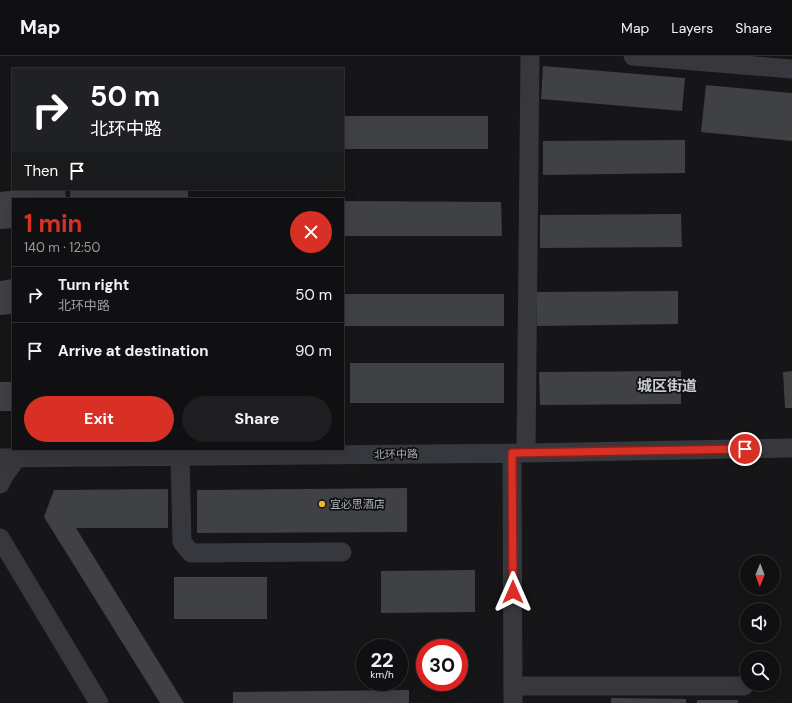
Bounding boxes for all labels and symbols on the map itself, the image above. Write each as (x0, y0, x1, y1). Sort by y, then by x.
district label: 城区街道 (637, 376, 697, 396)
pin (728, 432, 762, 466)
street label: 北环中路 (374, 447, 418, 461)
place label: 宜必思酒店 (330, 497, 385, 511)
marker: 宜必思酒店 (317, 499, 327, 509)
north arrow (740, 555, 780, 595)
position arrow (492, 571, 534, 613)
speed limit sign: 30 (416, 639, 468, 691)

